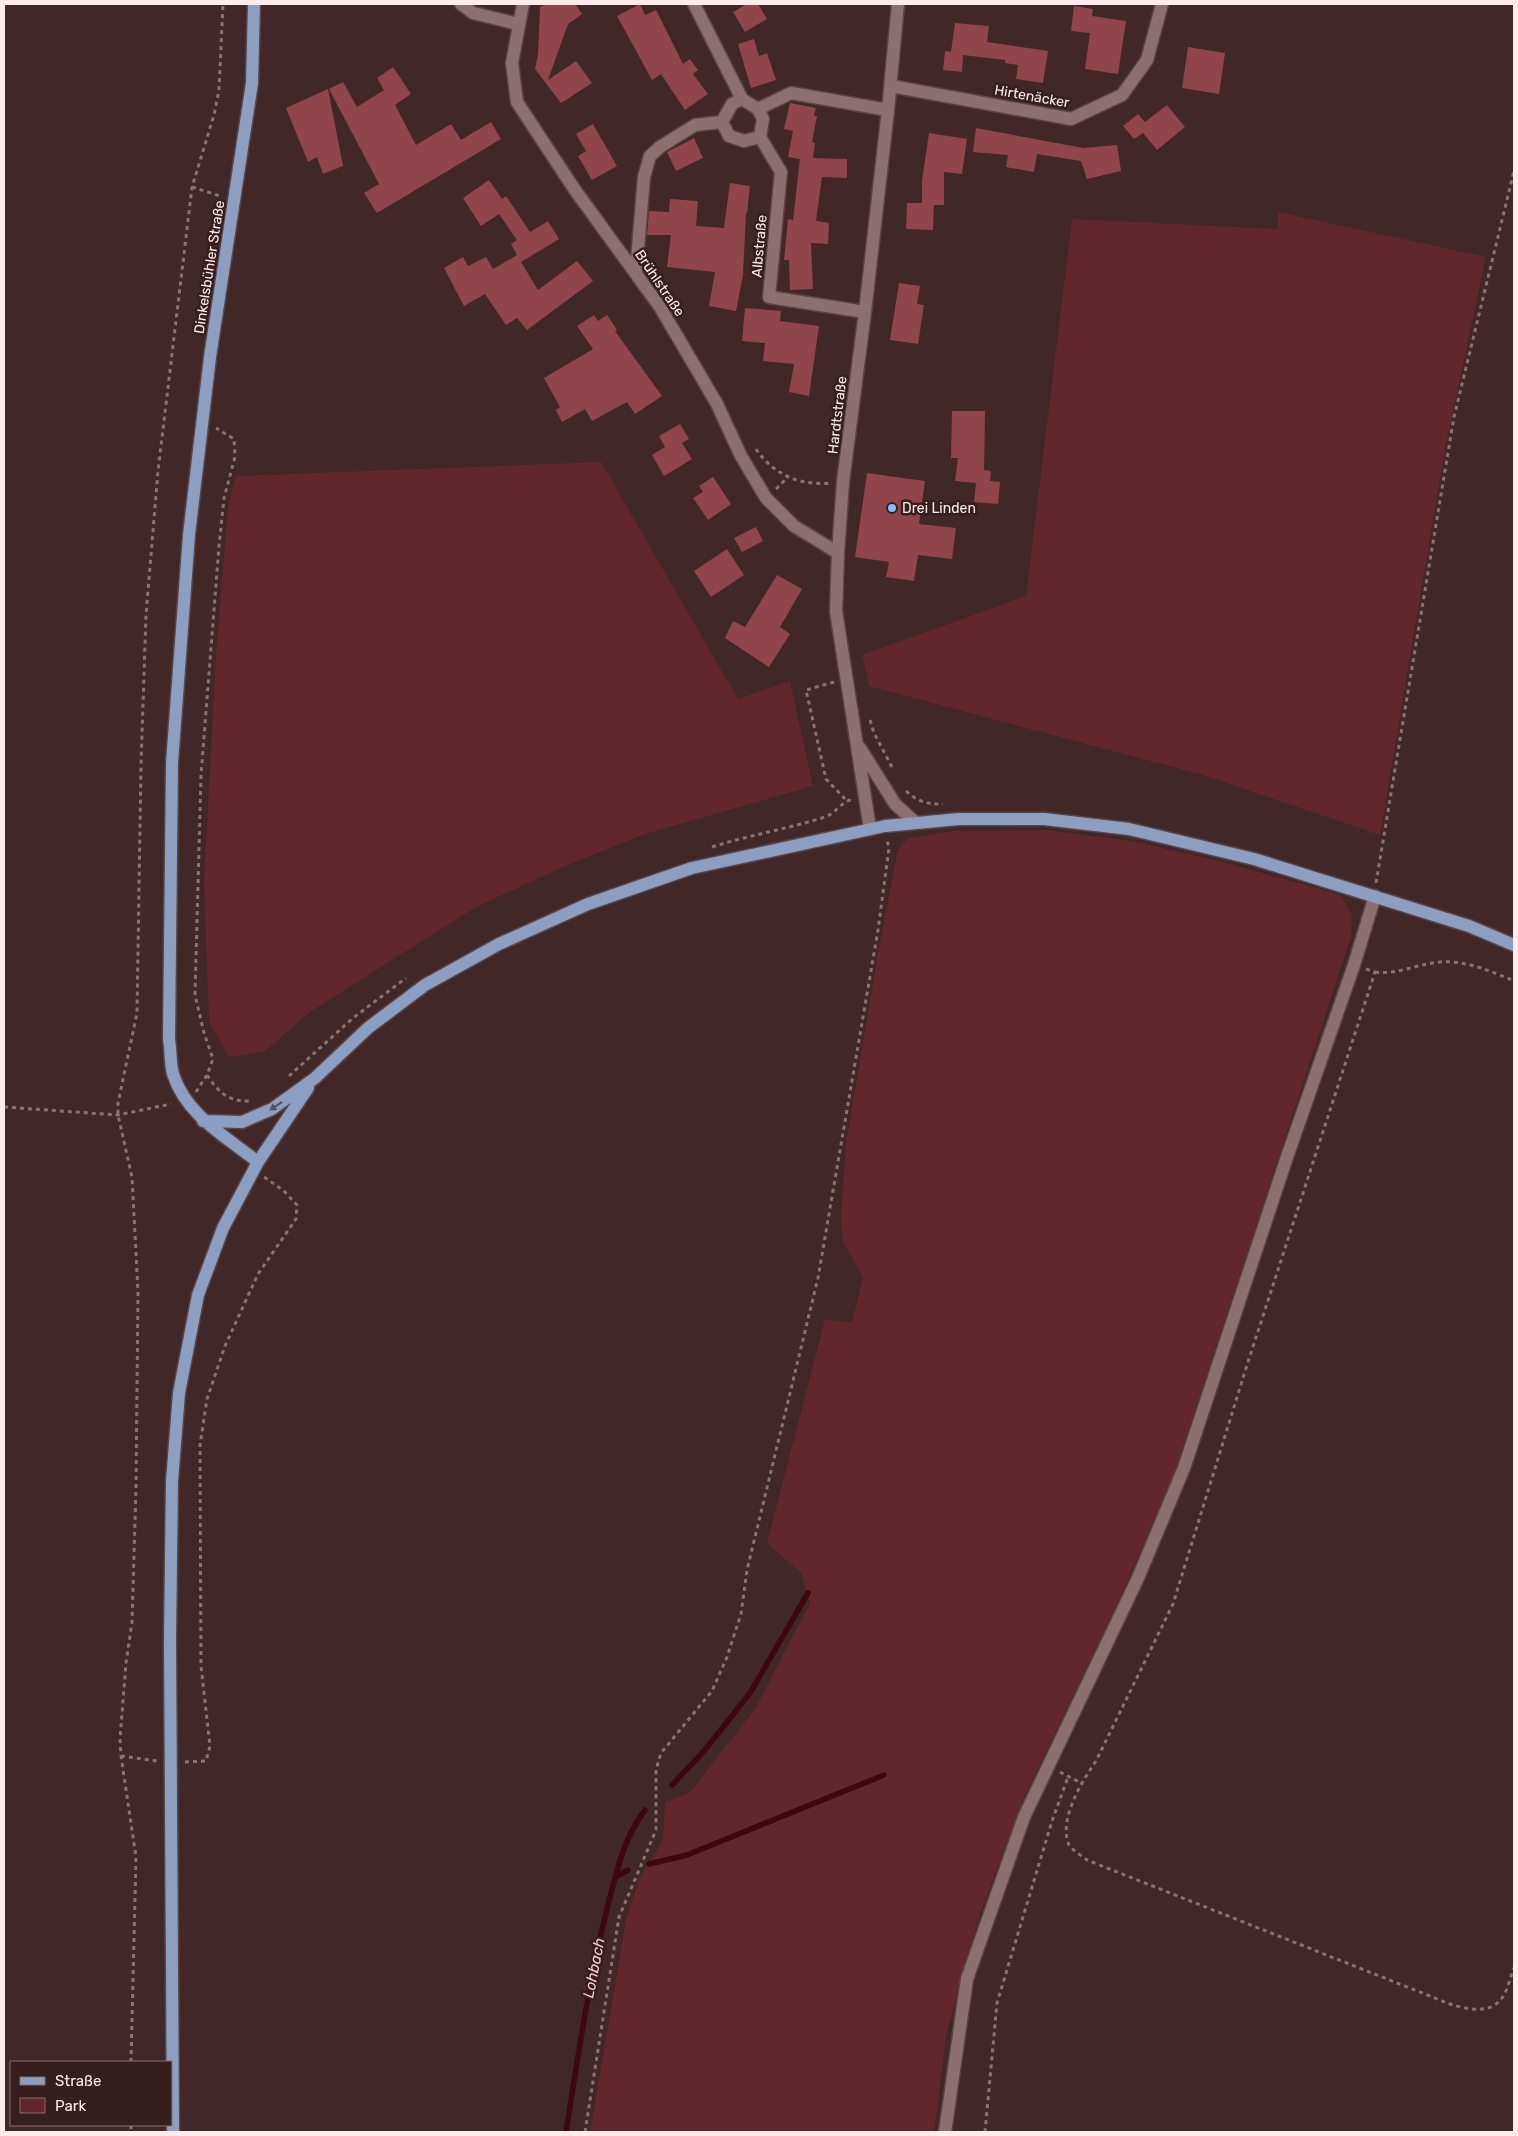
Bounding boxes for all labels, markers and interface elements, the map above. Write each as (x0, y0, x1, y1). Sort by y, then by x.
street label: Hirtenäcker (993, 82, 1071, 112)
street label: Dinkelsbühler Straße (191, 199, 228, 335)
street label: Albstraße (748, 214, 771, 278)
street label: Brühlstraße (631, 247, 688, 320)
street label: Hardtstraße (824, 375, 851, 455)
place label: Drei Linden (902, 500, 976, 517)
marker: Drei Linden (886, 502, 898, 514)
one-way arrow (269, 1101, 282, 1111)
water label: Lohbach (579, 1936, 609, 2000)
legend (10, 2061, 172, 2126)
text: Straße (55, 2072, 101, 2090)
text: Park (55, 2097, 86, 2115)

